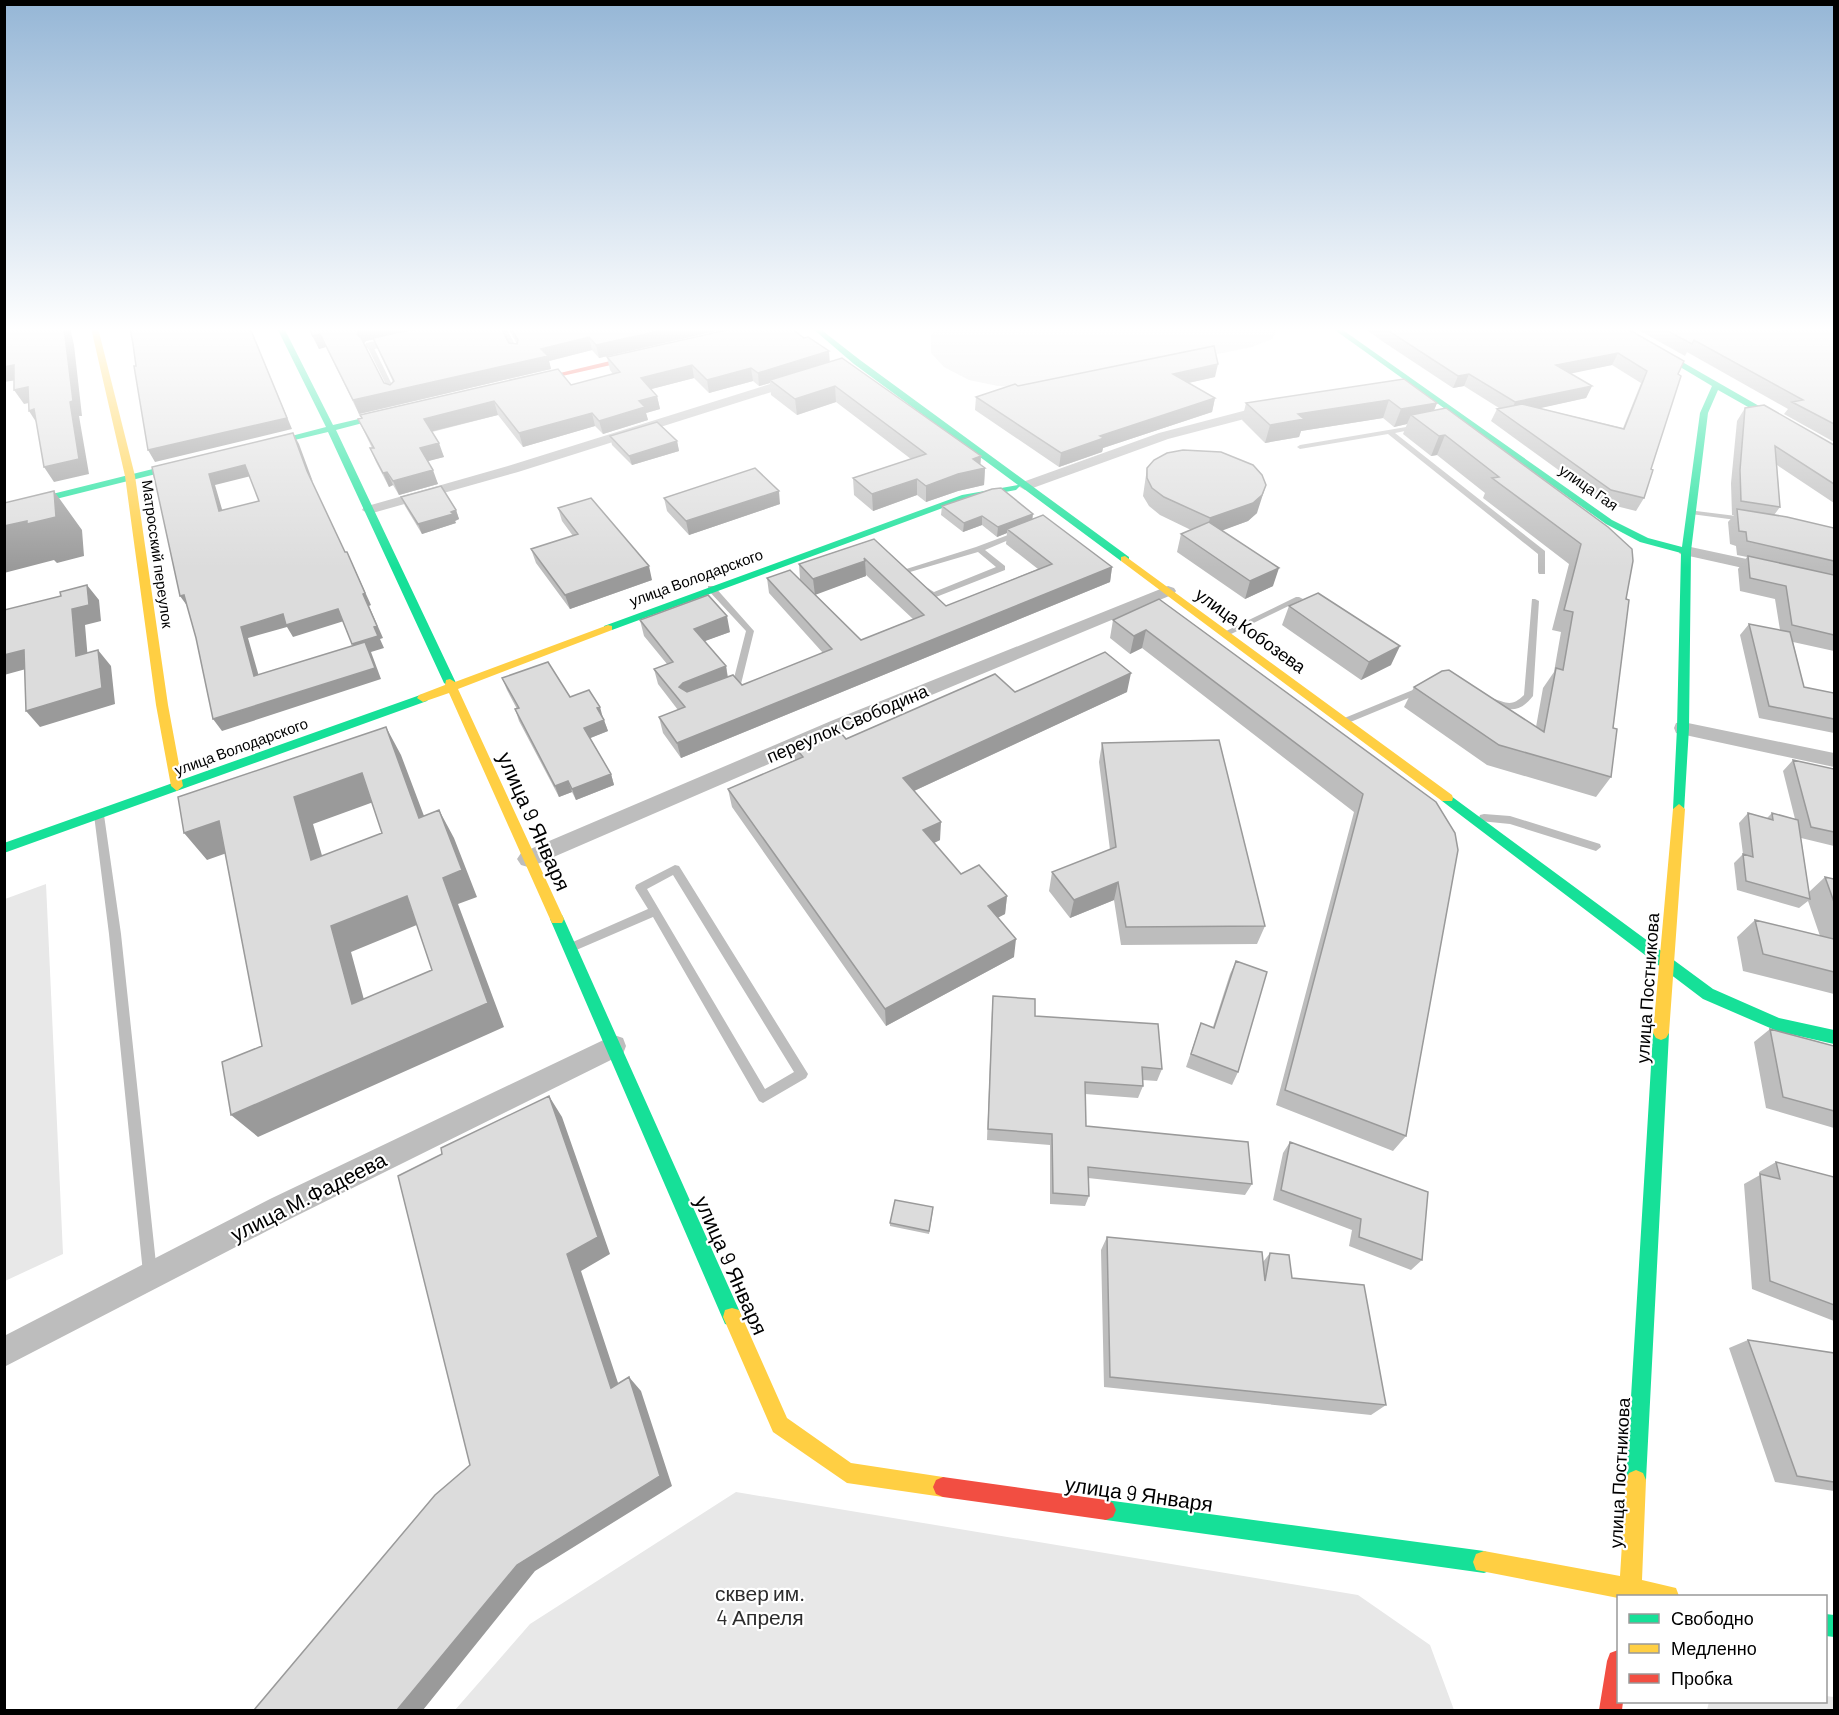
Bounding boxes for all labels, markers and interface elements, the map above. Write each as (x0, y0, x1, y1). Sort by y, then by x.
street label: улица Гая (1556, 460, 1622, 514)
street label: Матросский переулок (139, 479, 177, 630)
street label: улица Володарского (627, 544, 765, 610)
street label: улица Кобозева (1191, 583, 1311, 678)
street label: переулок Свободина (763, 679, 932, 767)
street label: улица Володарского (172, 713, 310, 779)
street label: улица 9 Января (493, 748, 577, 894)
street label: улица Постникова (1631, 911, 1663, 1064)
street label: улица М.Фадеева (226, 1146, 390, 1246)
street label: улица 9 Января (690, 1192, 774, 1338)
street label: улица Постникова (1604, 1396, 1634, 1549)
street label: улица 9 Января (1063, 1470, 1215, 1516)
park label: сквер им. 4 Апреля (715, 1580, 805, 1629)
legend (1617, 1595, 1827, 1703)
text: Свободно (1671, 1607, 1754, 1629)
text: Медленно (1671, 1637, 1757, 1659)
text: Пробка (1671, 1667, 1734, 1689)

